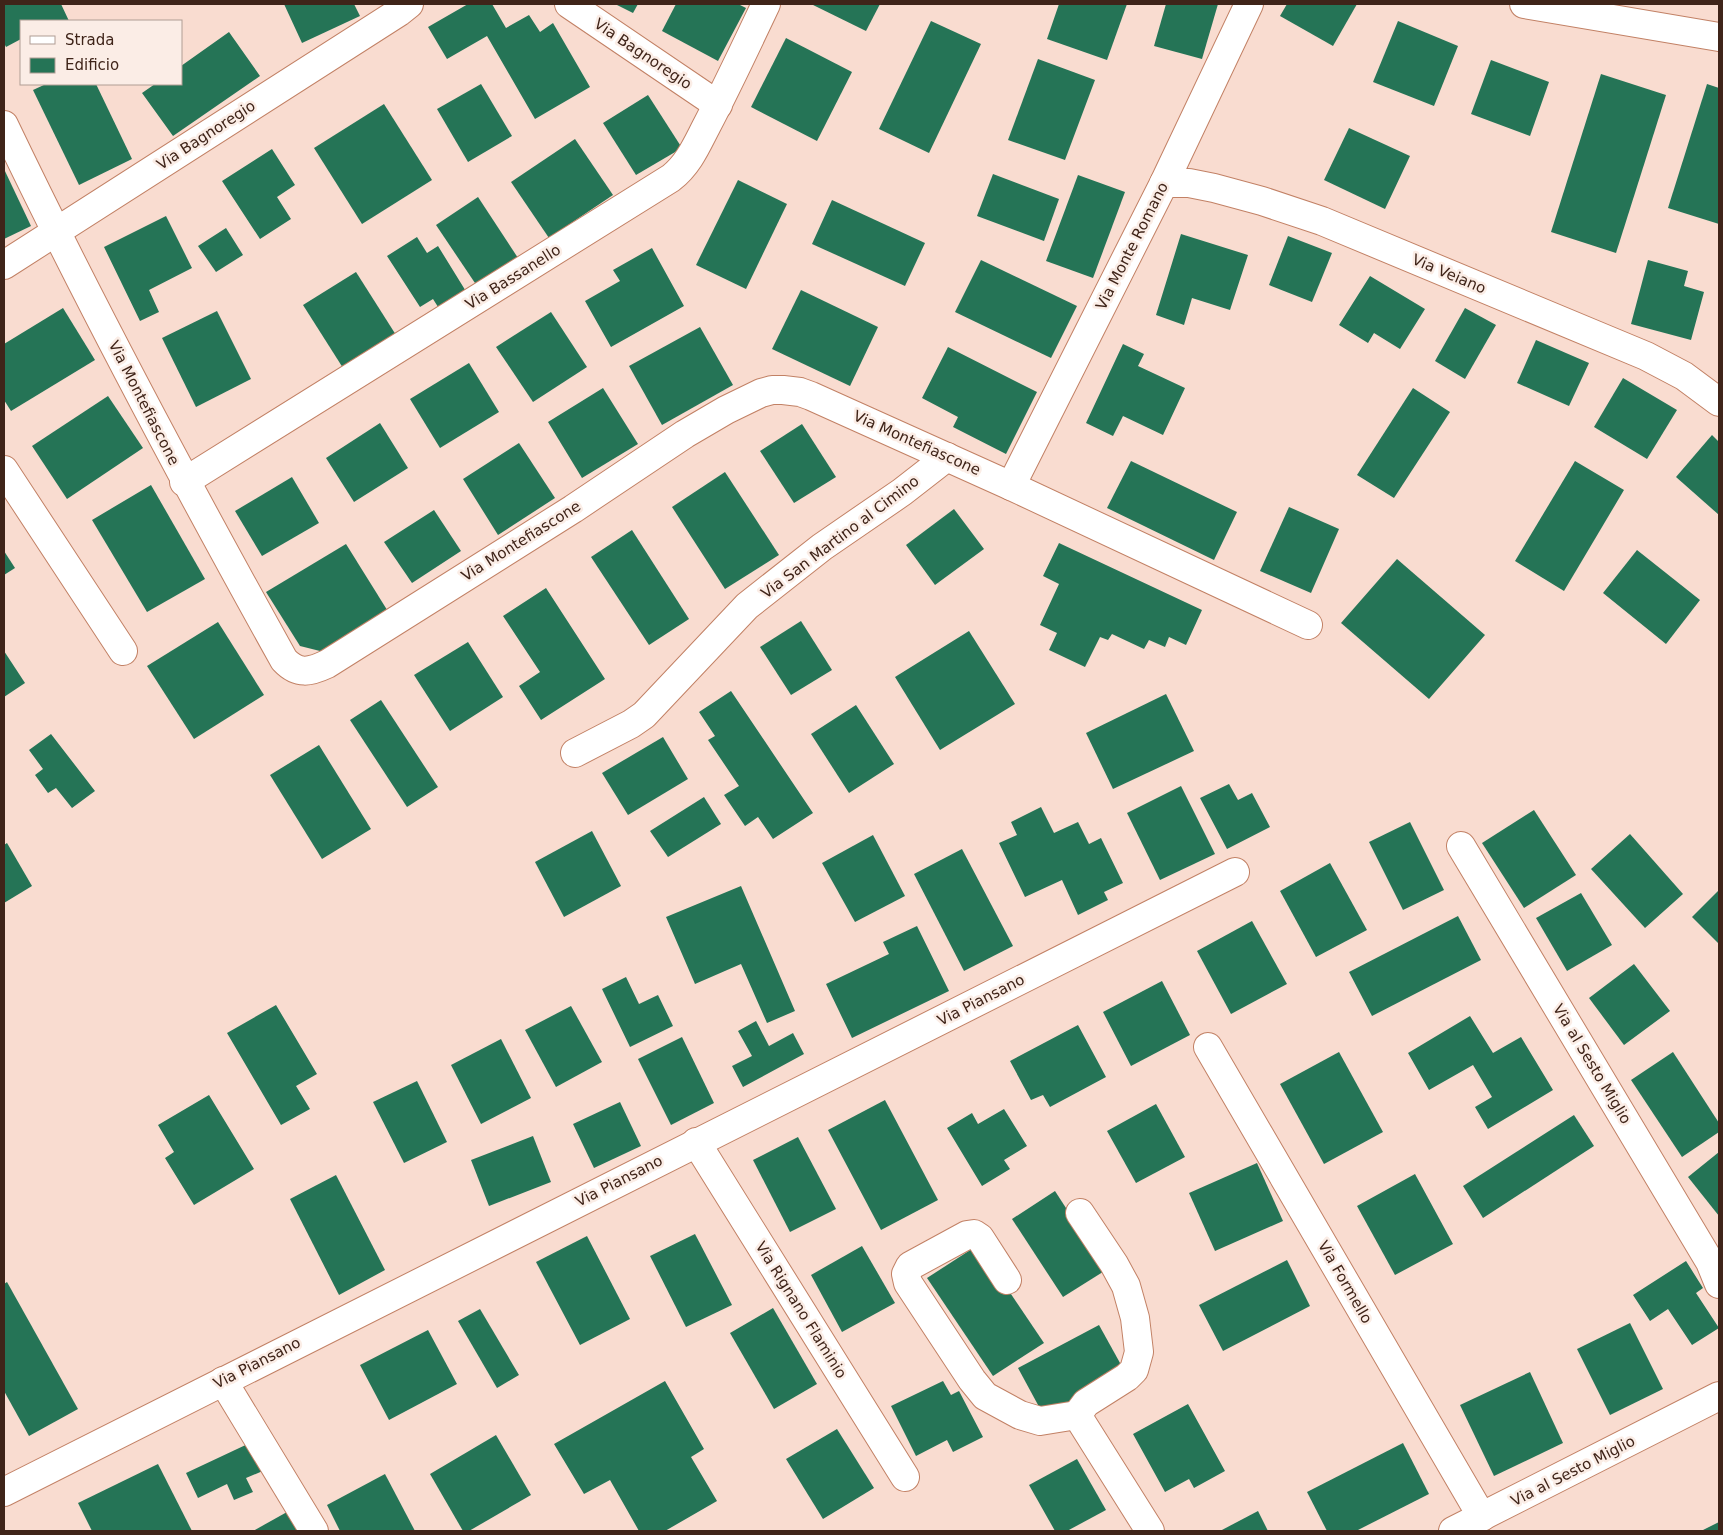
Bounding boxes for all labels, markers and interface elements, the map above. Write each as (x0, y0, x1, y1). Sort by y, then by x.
street label: Via Bagnoregio (591, 15, 695, 93)
legend (20, 20, 182, 85)
text: Strada (65, 31, 114, 49)
text: Edificio (65, 56, 119, 74)
street label: Via Bagnoregio (153, 96, 259, 174)
street label: Via Monte Romano (1092, 179, 1172, 313)
street label: Via Bassanello (462, 241, 564, 313)
street label: Via Veiano (1409, 250, 1489, 298)
street label: Via Montefiascone (105, 338, 183, 468)
street label: Via Montefiascone (851, 407, 983, 479)
street label: Via San Martino al Cimino (757, 472, 923, 602)
street label: Via Montefiascone (458, 497, 584, 585)
street label: Via Piansano (934, 970, 1028, 1030)
street label: Via al Sesto Miglio (1549, 1001, 1635, 1127)
street label: Via Piansano (572, 1151, 666, 1211)
street label: Via Formello (1314, 1237, 1376, 1327)
street label: Via Rignano Flaminio (752, 1238, 850, 1382)
street label: Via Piansano (210, 1333, 304, 1393)
street label: Via al Sesto Miglio (1508, 1432, 1638, 1510)

